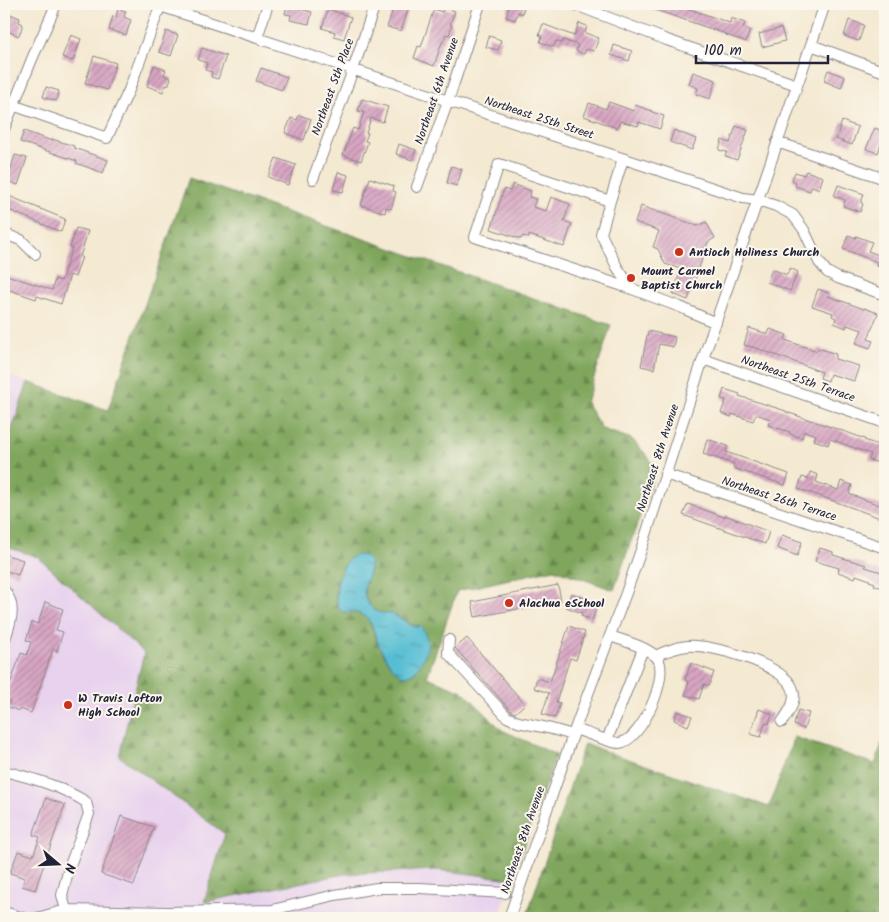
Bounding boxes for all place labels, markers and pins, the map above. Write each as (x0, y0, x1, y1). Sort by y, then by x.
place label: Antioch Holiness Church (689, 243, 820, 262)
marker: Antioch Holiness Church (673, 246, 685, 258)
place label: Mount Carmel Baptist Church (641, 262, 722, 295)
marker: Mount Carmel Baptist Church (625, 272, 637, 284)
place label: Alachua eSchool (519, 594, 605, 613)
marker: Alachua eSchool (503, 597, 515, 609)
place label: W Travis Lofton High School (78, 689, 163, 722)
marker: W Travis Lofton High School (62, 699, 74, 711)

